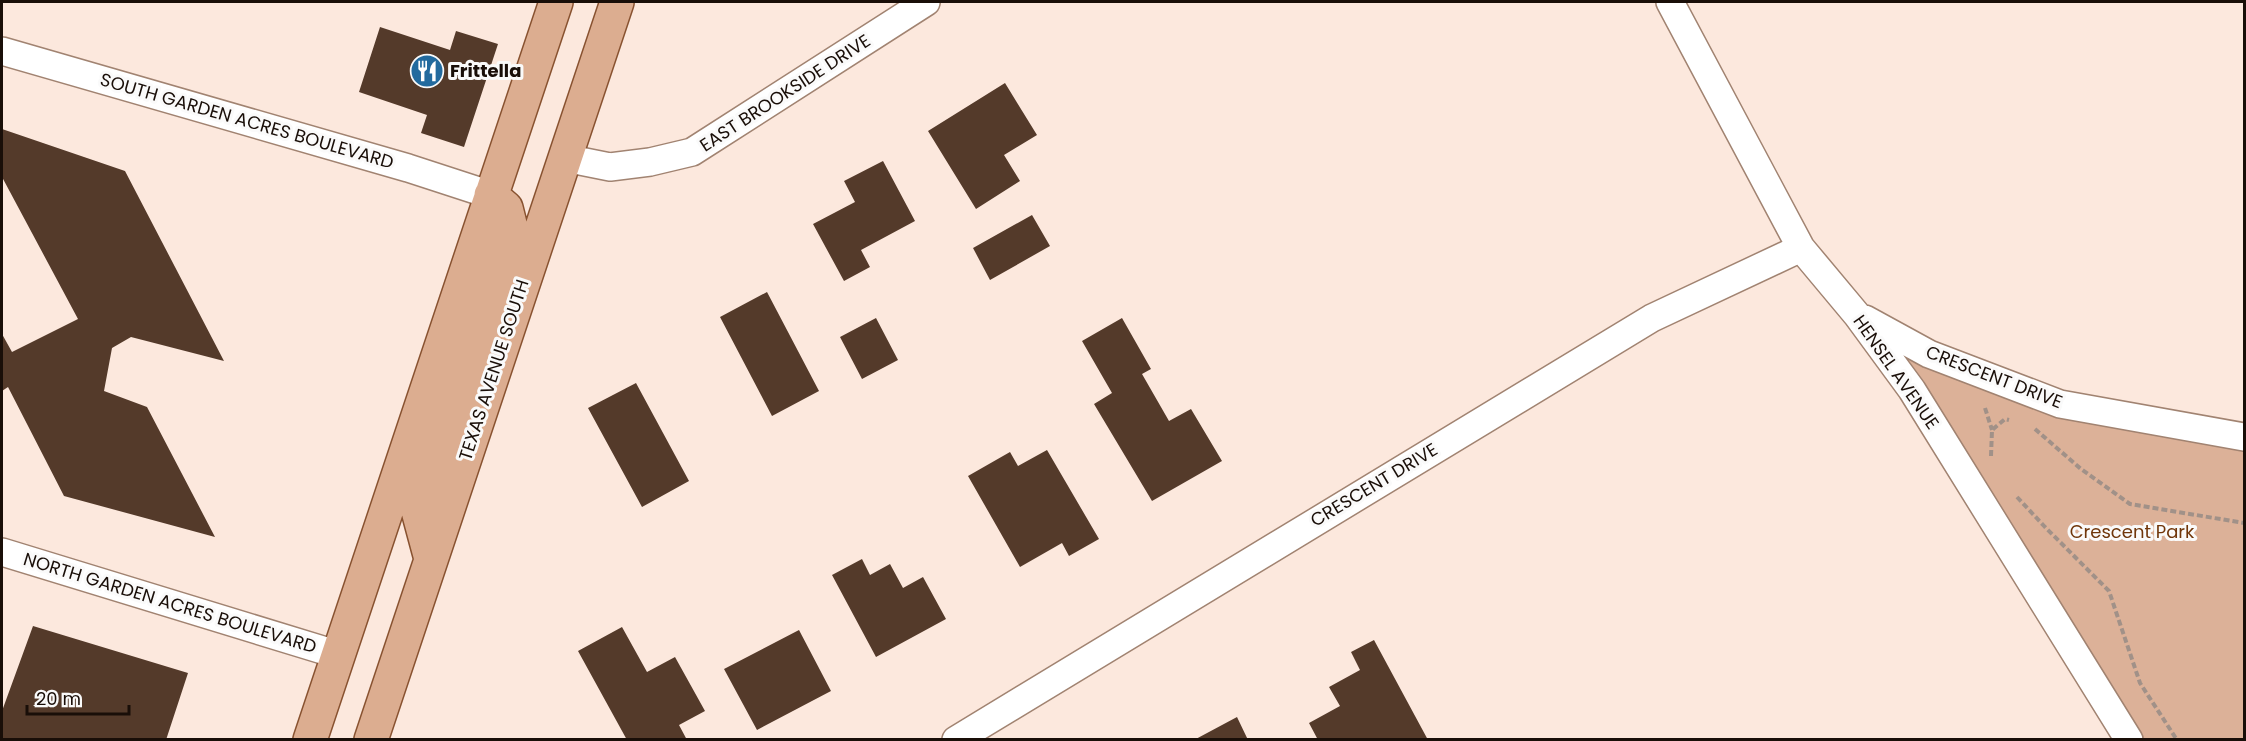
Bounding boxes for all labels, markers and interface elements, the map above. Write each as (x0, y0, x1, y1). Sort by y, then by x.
street label: EAST BROOKSIDE DRIVE (695, 28, 875, 157)
restaurant icon: Frittella (409, 53, 445, 89)
place label: Frittella (450, 58, 521, 83)
street label: SOUTH GARDEN ACRES BOULEVARD (97, 67, 397, 174)
street label: TEXAS AVENUE SOUTH (452, 276, 535, 464)
street label: HENSEL AVENUE (1848, 310, 1945, 434)
street label: CRESCENT DRIVE (1922, 339, 2066, 414)
street label: CRESCENT DRIVE (1305, 437, 1442, 532)
park label: Crescent Park (2070, 519, 2195, 544)
street label: NORTH GARDEN ACRES BOULEVARD (21, 546, 320, 659)
scale bar (27, 678, 129, 716)
text: 20 m (36, 686, 81, 711)

